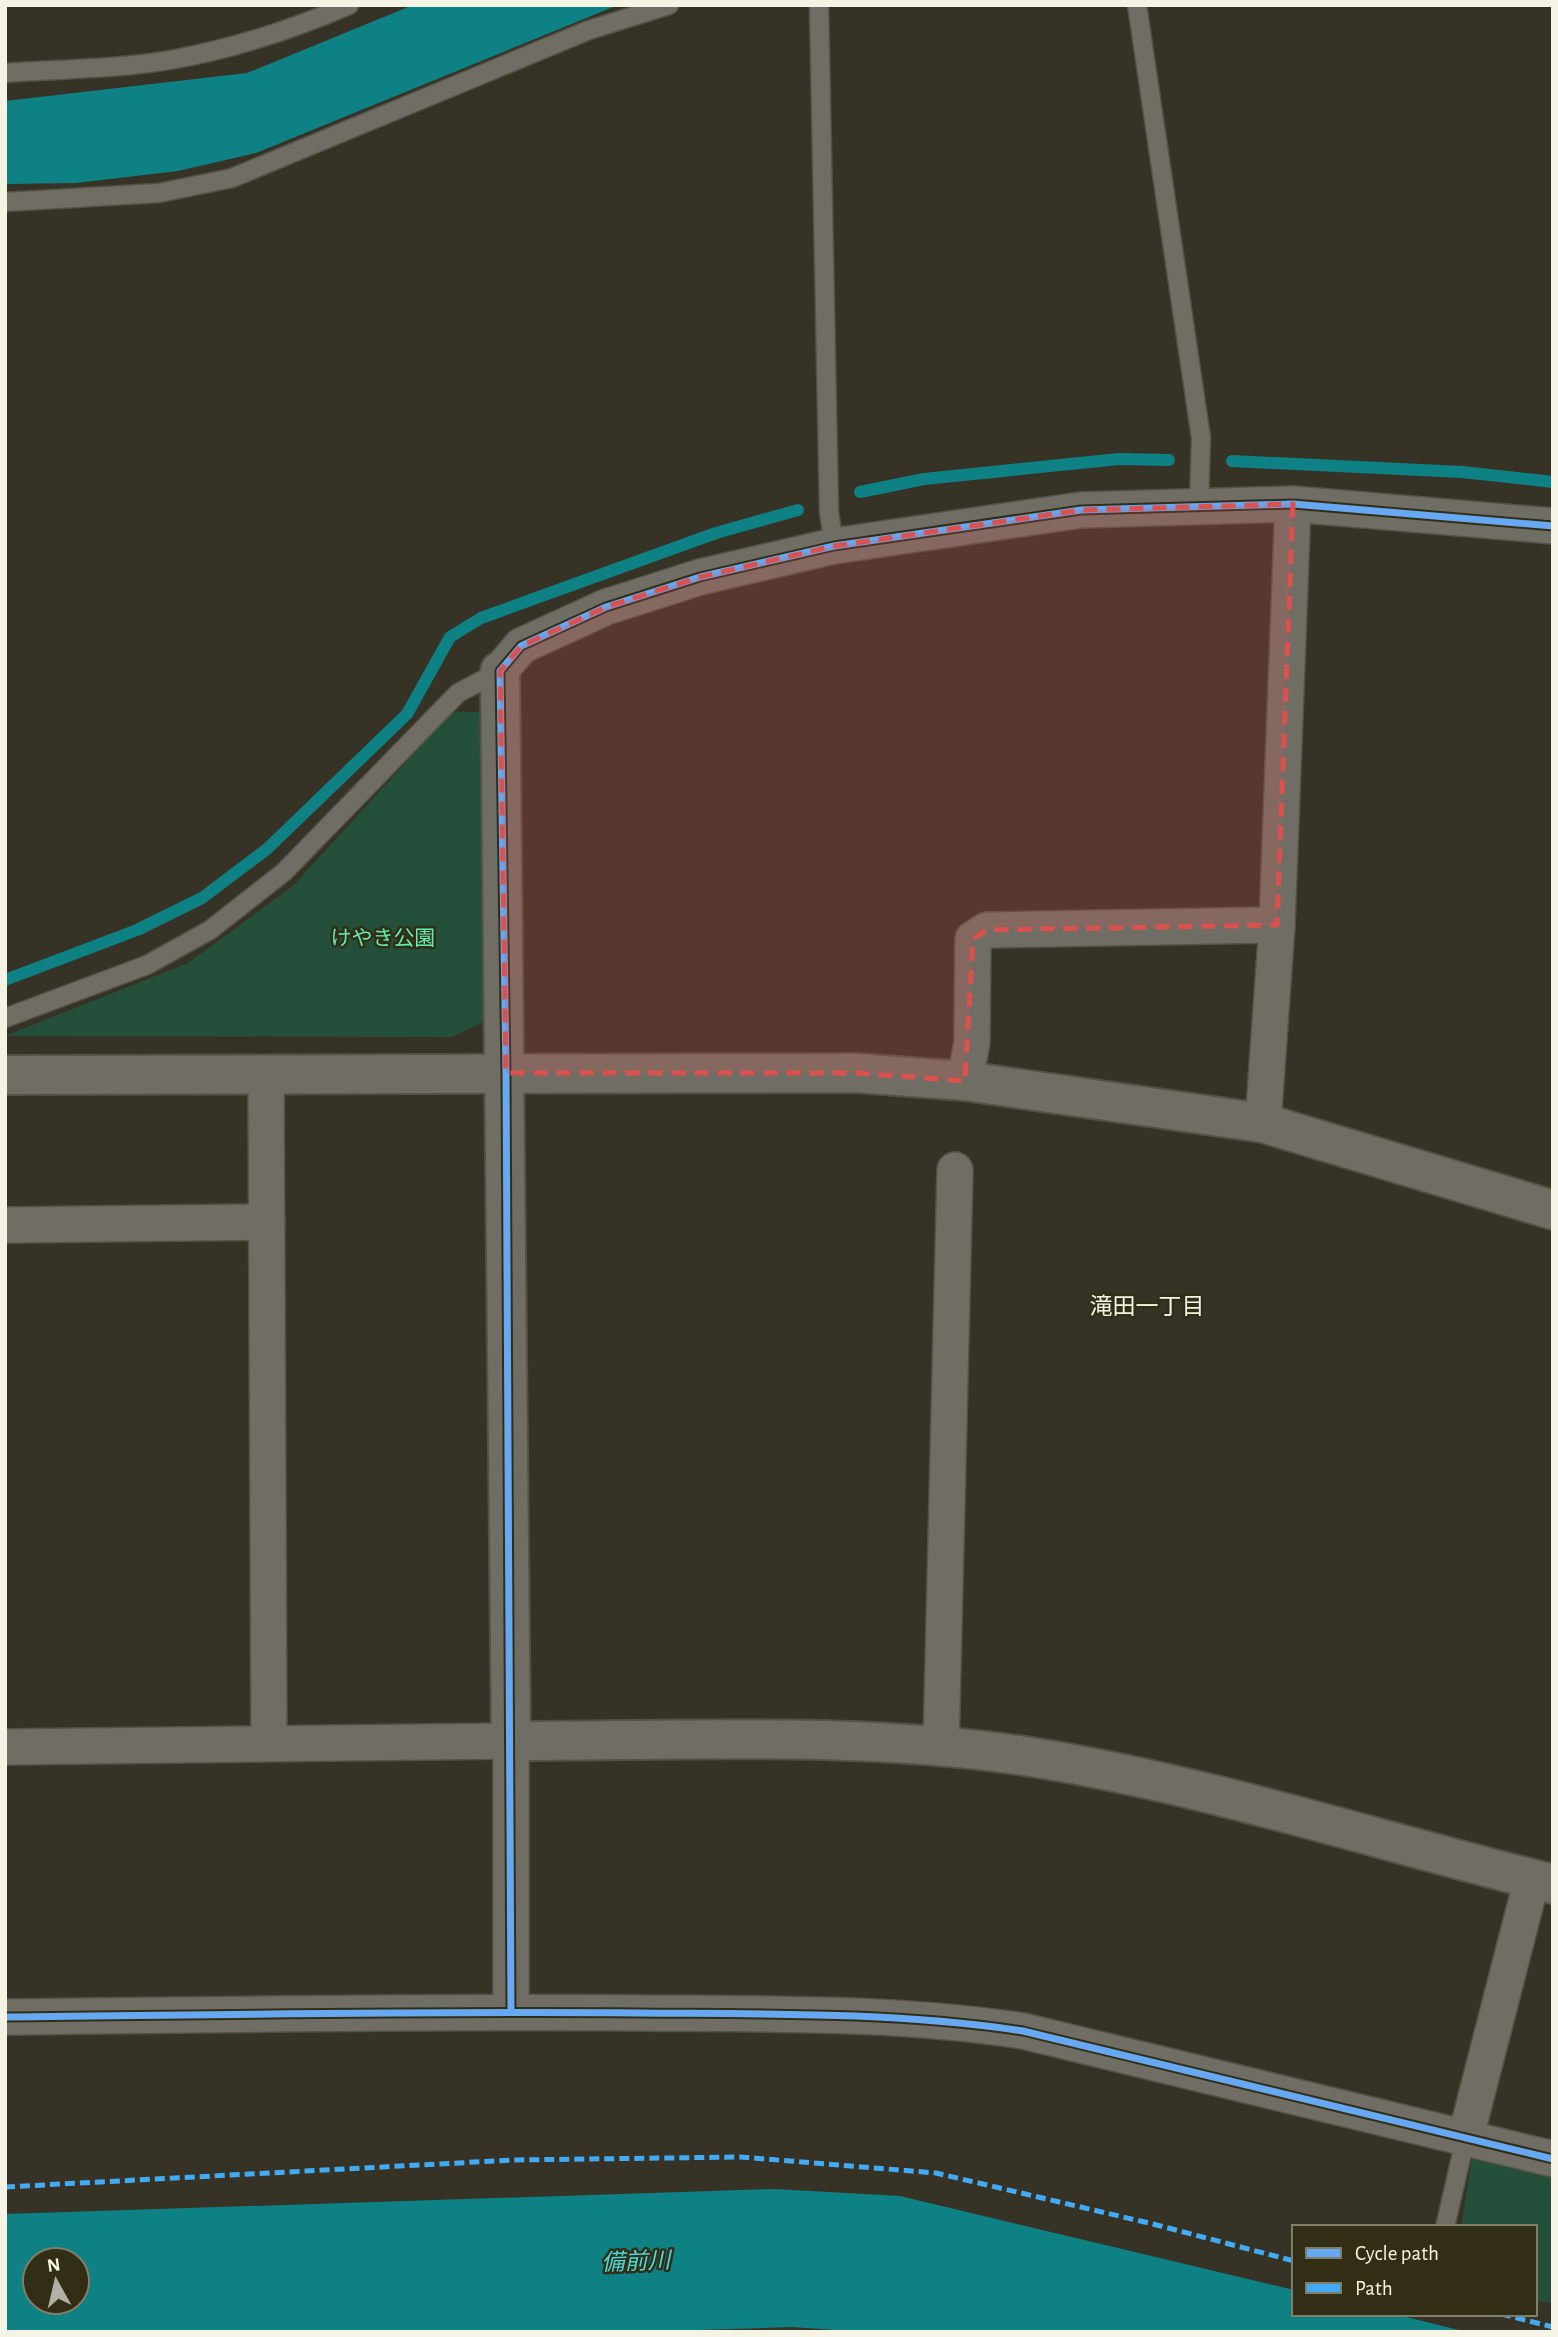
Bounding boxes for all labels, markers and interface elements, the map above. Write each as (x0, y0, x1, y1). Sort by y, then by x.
park label: けやき公園 (331, 928, 436, 949)
district label: 滝田一丁目 (1090, 1294, 1205, 1319)
legend (1292, 2225, 1537, 2316)
text: Cycle path (1355, 2243, 1439, 2264)
north arrow (21, 2246, 91, 2316)
water label: 備前川 (601, 2248, 674, 2275)
text: N (46, 2255, 62, 2276)
text: Path (1355, 2278, 1393, 2299)

